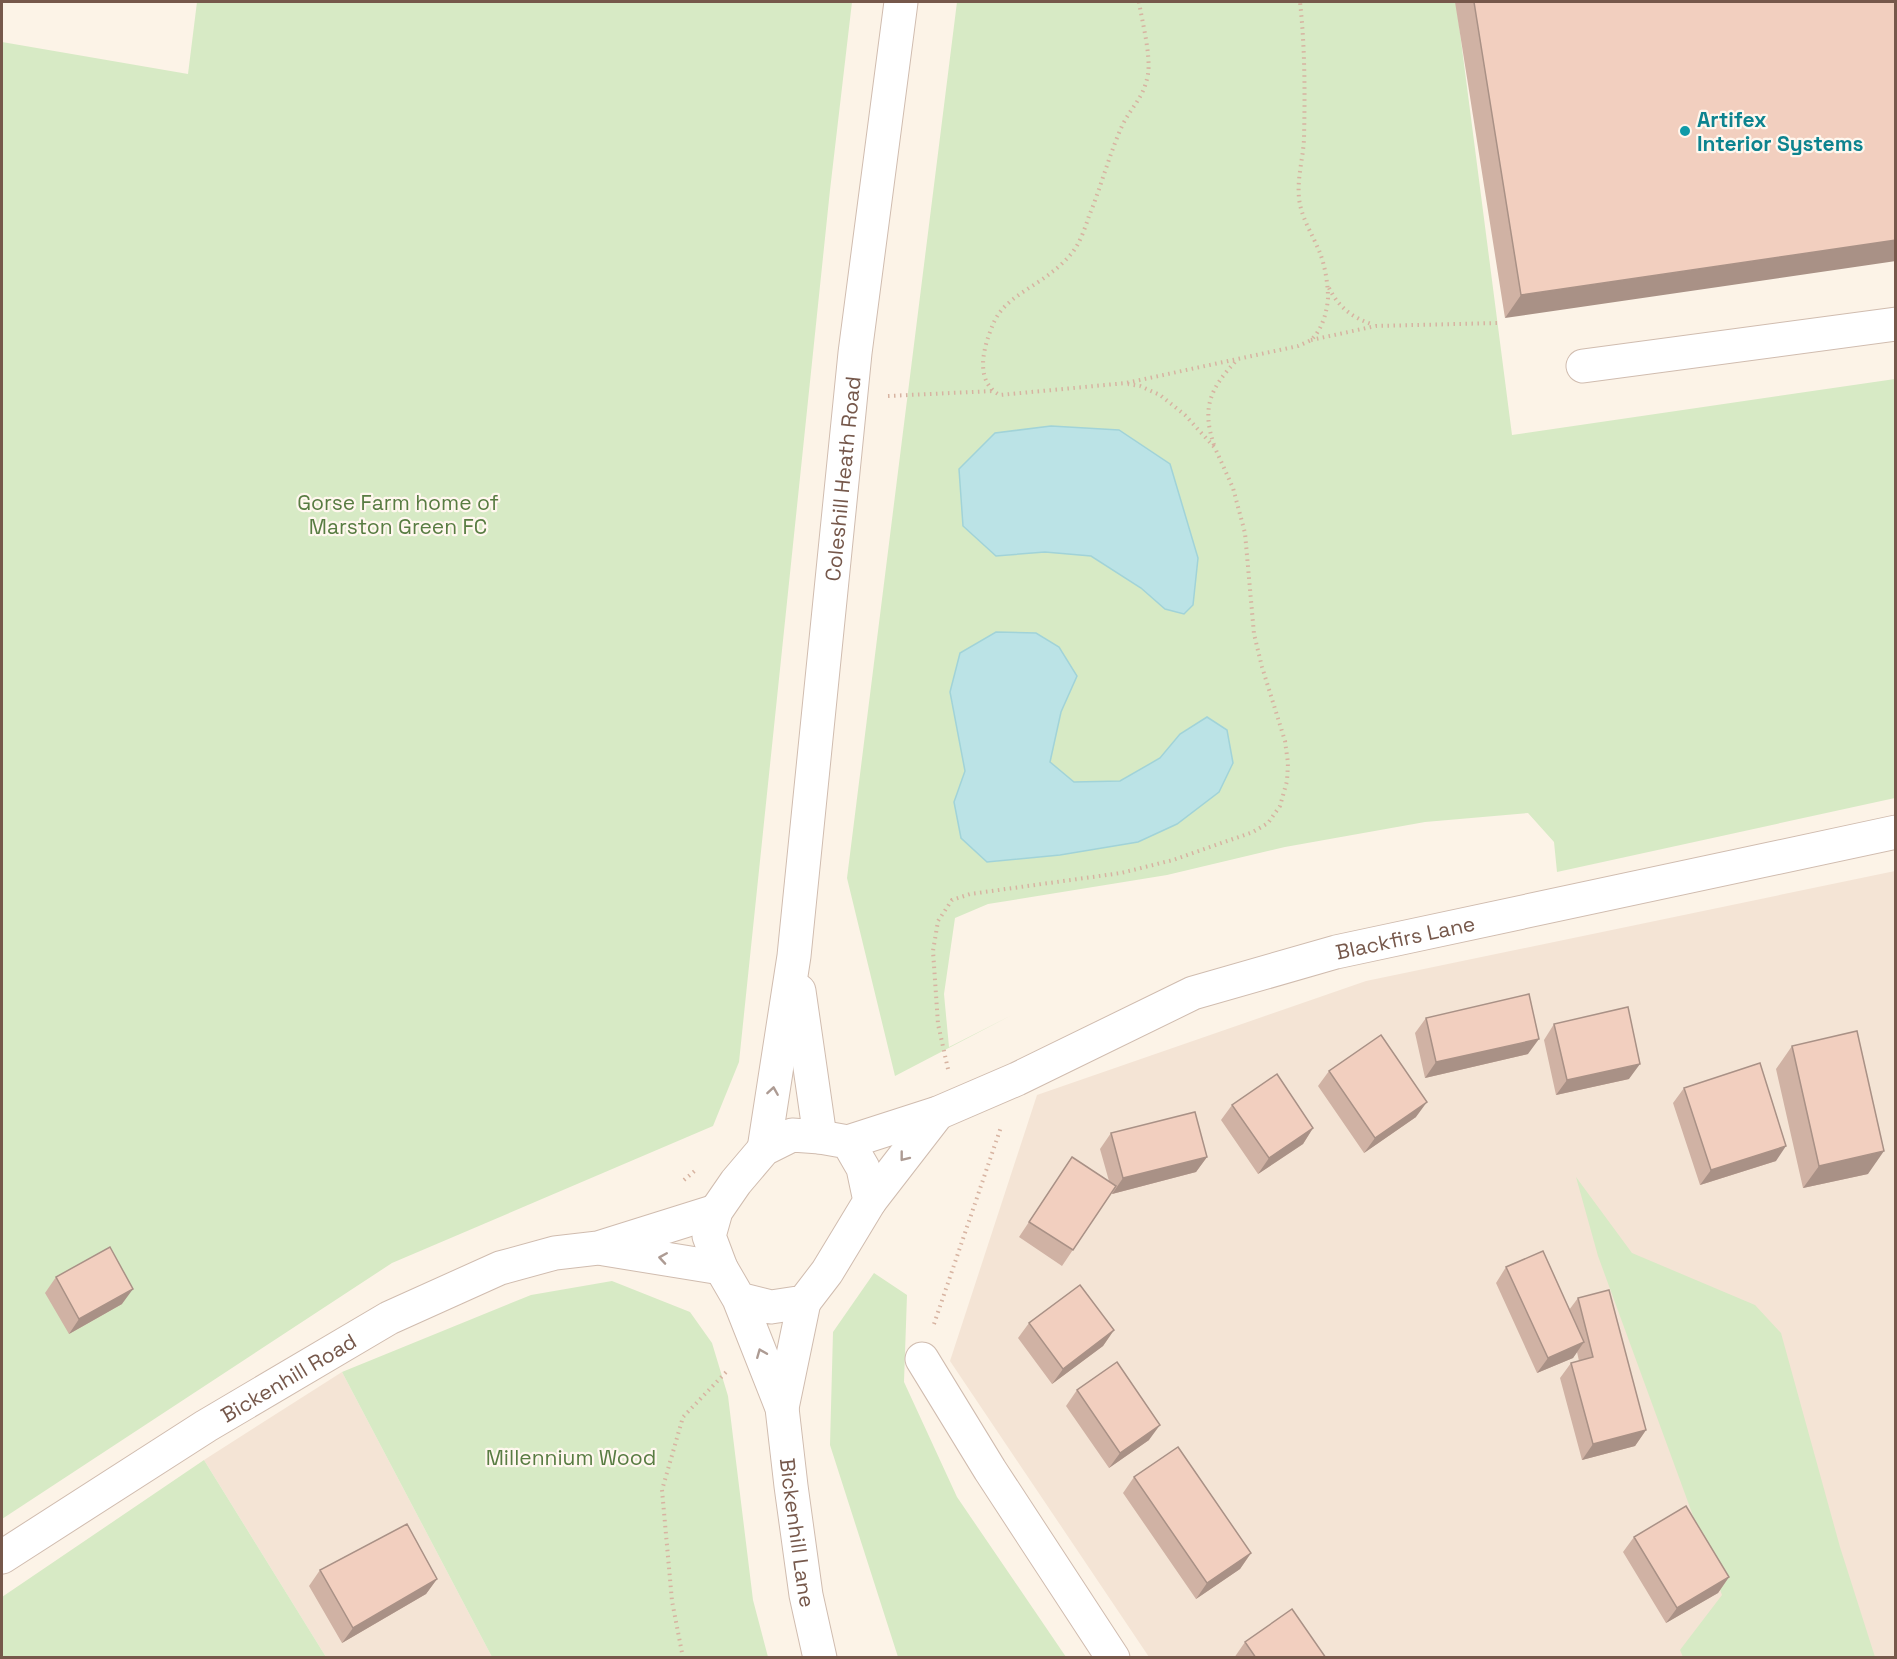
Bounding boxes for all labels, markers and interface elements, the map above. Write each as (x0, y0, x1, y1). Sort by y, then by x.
place label: Artifex Interior Systems (1697, 106, 1864, 157)
marker: Artifex Interior Systems (1678, 124, 1692, 138)
street label: Coleshill Heath Road (818, 375, 866, 583)
park label: Gorse Farm home of Marston Green FC (297, 489, 499, 540)
street label: Blackfirs Lane (1333, 909, 1477, 965)
one-way arrow (767, 1086, 779, 1095)
one-way arrow (900, 1150, 911, 1161)
one-way arrow (659, 1253, 668, 1265)
street label: Bickenhill Road (216, 1327, 361, 1428)
one-way arrow (756, 1349, 768, 1360)
park label: Millennium Wood (486, 1444, 656, 1471)
street label: Bickenhill Lane (774, 1457, 822, 1610)

